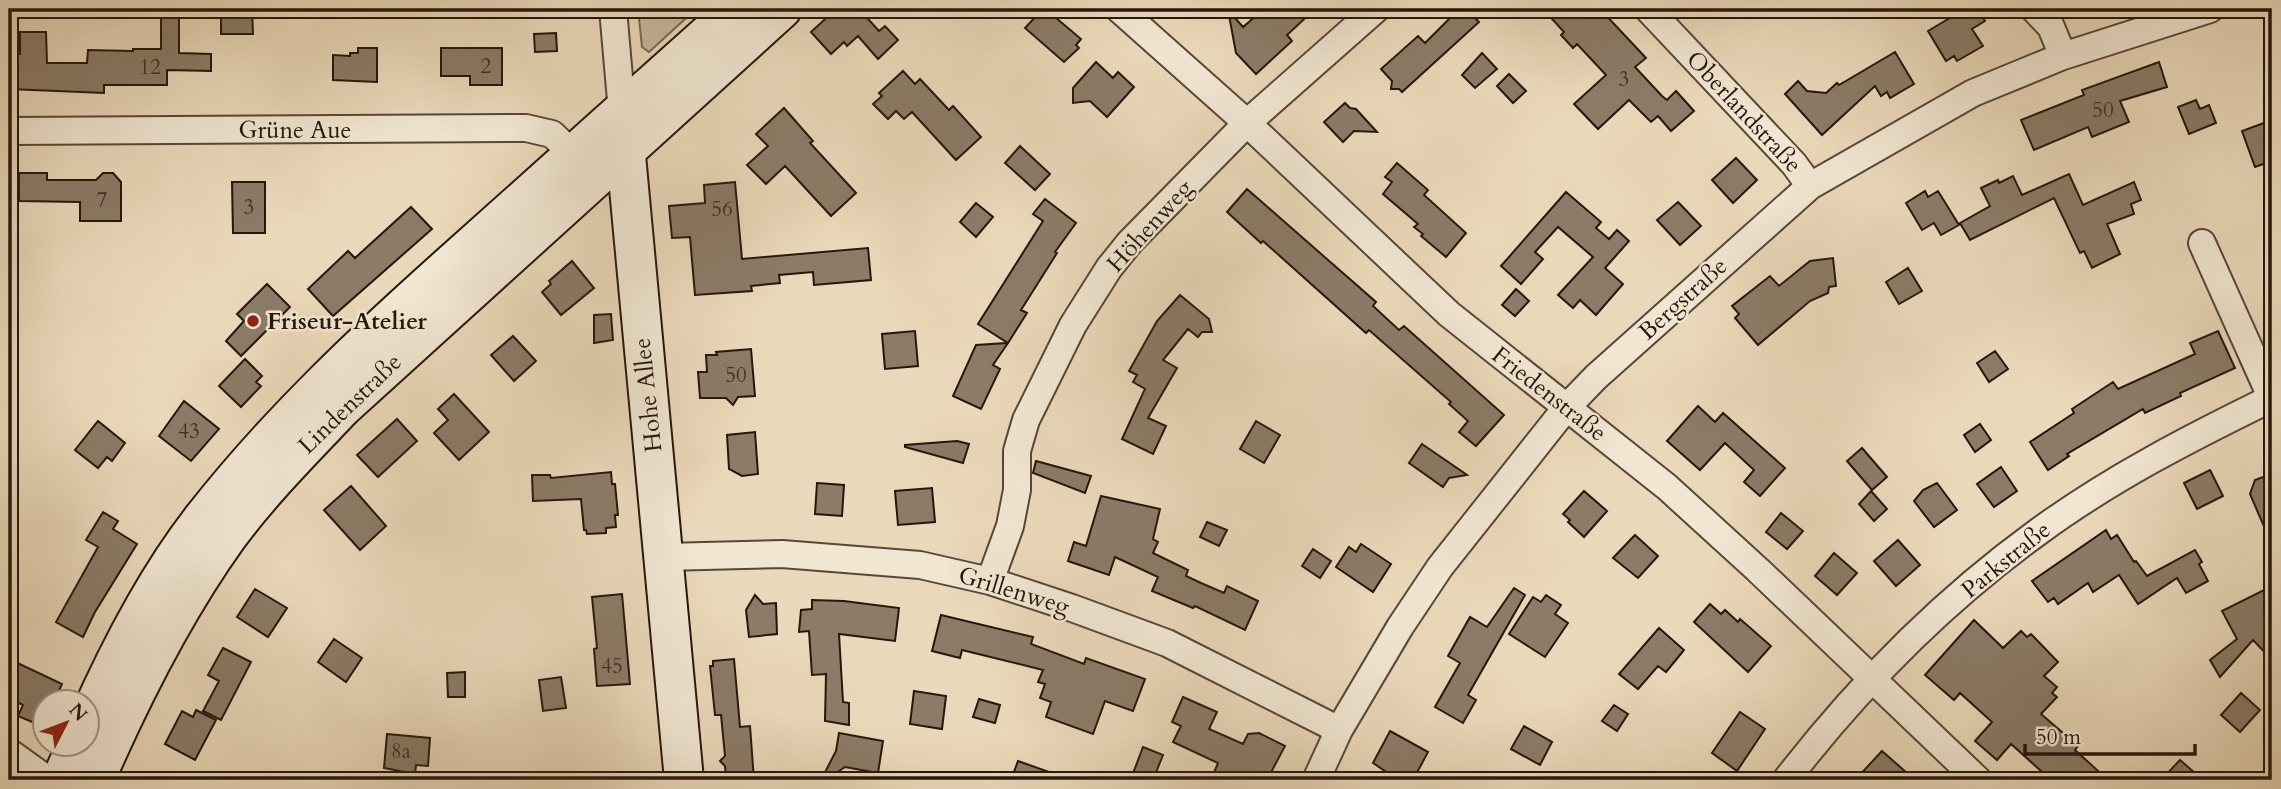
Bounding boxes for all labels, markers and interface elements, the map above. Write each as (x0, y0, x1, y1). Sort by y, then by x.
street label: Oberlandstraße (1679, 44, 1809, 180)
house number: 2 (481, 52, 492, 81)
house number: 12 (139, 53, 161, 82)
house number: 3 (1619, 65, 1629, 94)
house number: 50 (2092, 96, 2114, 125)
street label: Grüne Aue (238, 114, 352, 147)
street label: Höhenweg (1099, 172, 1201, 280)
house number: 7 (97, 186, 108, 215)
house number: 3 (244, 193, 254, 222)
house number: 56 (711, 195, 733, 224)
street label: Bergstraße (1631, 250, 1735, 348)
place label: Friseur-Atelier (267, 305, 427, 338)
marker: Friseur-Atelier (245, 313, 261, 329)
street label: Hohe Allee (626, 336, 670, 454)
street label: Friedenstraße (1485, 339, 1613, 449)
street label: Lindenstraße (291, 346, 409, 462)
house number: 50 (725, 361, 747, 390)
house number: 43 (178, 417, 200, 446)
street label: Parkstraße (1954, 514, 2058, 606)
street label: Grillenweg (954, 558, 1074, 624)
house number: 45 (601, 652, 623, 681)
north arrow (32, 688, 102, 758)
text: N (63, 697, 93, 727)
scale bar (2025, 712, 2195, 756)
text: 50 m (2036, 723, 2081, 752)
house number: 8a (391, 737, 411, 766)

